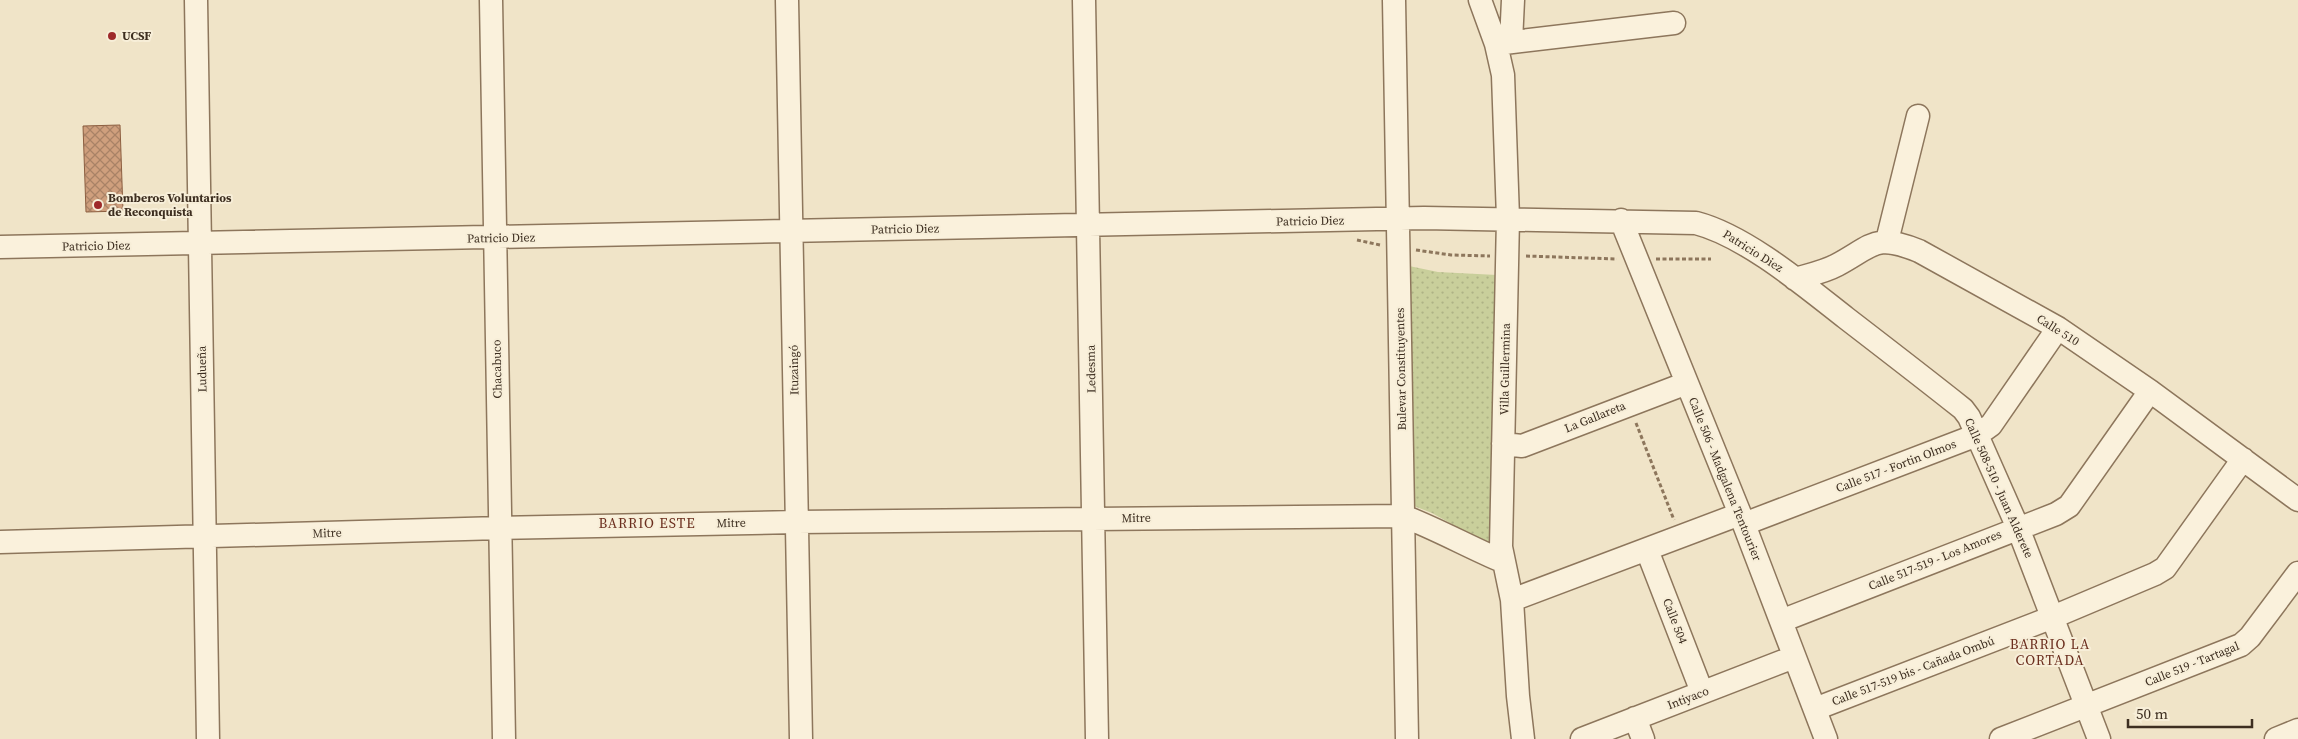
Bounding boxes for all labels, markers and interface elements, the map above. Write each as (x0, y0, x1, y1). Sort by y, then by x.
place label: UCSF (122, 28, 151, 44)
marker: UCSF (106, 30, 118, 42)
place label: Bomberos Voluntarios de Reconquista (108, 190, 232, 220)
marker: Bomberos Voluntarios de Reconquista (92, 199, 104, 211)
street label: Patricio Diez (1276, 212, 1345, 230)
street label: Patricio Diez (871, 220, 940, 238)
street label: Patricio Diez (1720, 226, 1787, 276)
street label: Patricio Diez (467, 229, 536, 247)
street label: Patricio Diez (62, 237, 131, 255)
street label: Bulevar Constituyentes (1392, 307, 1410, 431)
street label: Calle 510 (2034, 311, 2082, 349)
street label: Villa Guillermina (1496, 322, 1514, 415)
street label: Chacabuco (488, 339, 506, 399)
street label: Ituzaingó (786, 344, 802, 395)
street label: Ledesma (1083, 344, 1099, 393)
street label: Ludueña (194, 345, 210, 393)
street label: Calle 506 - Madgalena Tentourier (1685, 395, 1765, 563)
street label: La Gallareta (1562, 397, 1629, 437)
street label: Calle 508-510 - Juan Alderete (1961, 415, 2037, 561)
street label: Calle 517 - Fortin Olmos (1834, 436, 1958, 496)
street label: Mitre (1121, 510, 1151, 526)
district label: BARRIO ESTE (598, 513, 696, 533)
street label: Mitre (716, 515, 746, 531)
street label: Mitre (312, 524, 342, 542)
street label: Calle 517-519 - Los Amores (1866, 526, 2004, 594)
street label: Calle 504 (1659, 596, 1691, 646)
street label: Calle 517-519 bis - Cañada Ombú (1829, 633, 1997, 709)
district label: BARRIO LA CORTADA (2010, 634, 2090, 670)
street label: Calle 519 - Tartagal (2142, 638, 2242, 690)
street label: Intiyaco (1665, 683, 1712, 713)
scale bar (2128, 696, 2252, 728)
text: 50 m (2136, 703, 2168, 724)

